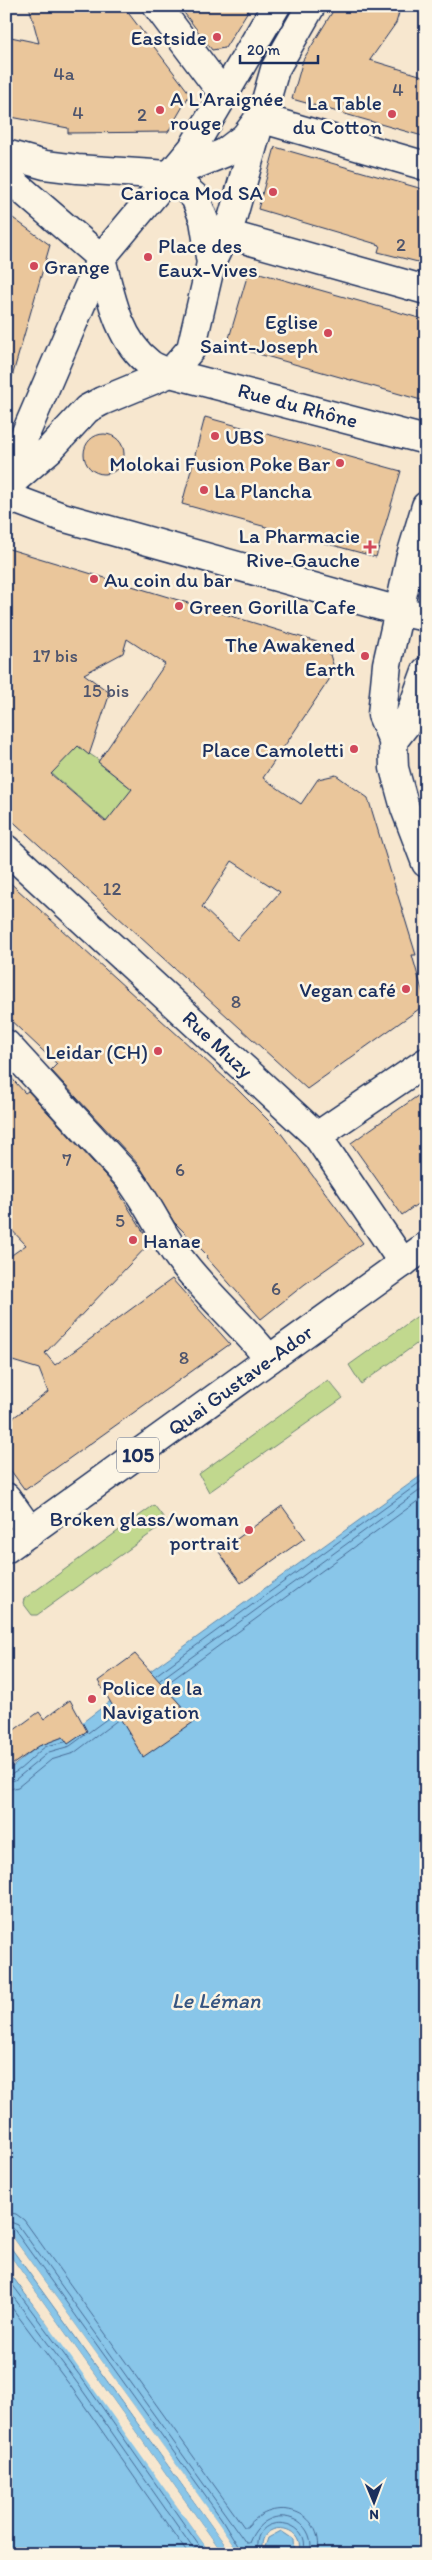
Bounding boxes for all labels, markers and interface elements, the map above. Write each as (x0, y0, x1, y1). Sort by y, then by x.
place label: Eastside (131, 25, 207, 50)
marker: Eastside (211, 31, 223, 43)
scale bar (240, 32, 317, 64)
text: 20 m (247, 41, 281, 59)
house number: 4a (53, 62, 75, 85)
house number: 4 (392, 78, 404, 101)
place label: A L'Araignée rouge (170, 86, 284, 135)
place label: La Table du Cotton (292, 90, 382, 139)
house number: 4 (72, 101, 84, 124)
house number: 2 (137, 103, 147, 126)
marker: A L'Araignée rouge (154, 104, 166, 116)
marker: La Table du Cotton (386, 108, 398, 120)
place label: Carioca Mod SA (120, 180, 264, 205)
marker: Carioca Mod SA (267, 186, 279, 198)
place label: Place des Eaux-Vives (158, 233, 258, 282)
house number: 2 (396, 233, 406, 256)
marker: Place des Eaux-Vives (142, 251, 154, 263)
place label: Grange (44, 254, 110, 279)
marker: Grange (28, 260, 40, 272)
place label: Eglise Saint-Joseph (200, 309, 318, 358)
marker: Eglise Saint-Joseph (322, 327, 334, 339)
street label: Rue du Rhône (235, 377, 361, 433)
place label: UBS (225, 424, 264, 449)
marker: UBS (209, 430, 221, 442)
place label: Molokai Fusion Poke Bar (109, 451, 331, 476)
marker: Molokai Fusion Poke Bar (334, 457, 346, 469)
place label: La Plancha (214, 478, 312, 503)
marker: La Plancha (198, 484, 210, 496)
place label: La Pharmacie Rive-Gauche (238, 523, 360, 572)
marker: La Pharmacie Rive-Gauche (364, 541, 376, 553)
place label: Au coin du bar (104, 567, 232, 592)
marker: Au coin du bar (88, 573, 100, 585)
place label: Green Gorilla Cafe (189, 594, 356, 619)
marker: Green Gorilla Cafe (173, 600, 185, 612)
place label: The Awakened Earth (225, 632, 355, 681)
house number: 17 bis (32, 644, 78, 667)
marker: The Awakened Earth (359, 650, 371, 662)
house number: 15 bis (83, 679, 129, 702)
place label: Place Camoletti (202, 737, 344, 762)
marker: Place Camoletti (348, 743, 360, 755)
house number: 12 (103, 877, 121, 900)
place label: Vegan café (299, 977, 396, 1002)
marker: Vegan café (400, 983, 412, 995)
house number: 8 (231, 990, 241, 1013)
street label: Rue Muzy (178, 1005, 259, 1083)
place label: Leidar (CH) (45, 1039, 148, 1064)
marker: Leidar (CH) (152, 1045, 164, 1057)
house number: 7 (62, 1148, 72, 1171)
house number: 6 (175, 1158, 185, 1181)
house number: 5 (115, 1209, 125, 1232)
place label: Hanae (143, 1228, 201, 1253)
marker: Hanae (127, 1234, 139, 1246)
house number: 6 (271, 1277, 281, 1300)
street label: Quai Gustave-Ador (163, 1319, 317, 1441)
house number: 8 (179, 1346, 189, 1369)
road number: 105 (117, 1438, 159, 1472)
place label: Broken glass/woman portrait (50, 1506, 239, 1555)
marker: Broken glass/woman portrait (243, 1524, 255, 1536)
place label: Police de la Navigation (102, 1675, 202, 1724)
marker: Police de la Navigation (86, 1693, 98, 1705)
water label: Le Léman (171, 1987, 261, 2014)
north arrow (350, 2478, 400, 2528)
text: N (369, 2506, 379, 2523)

